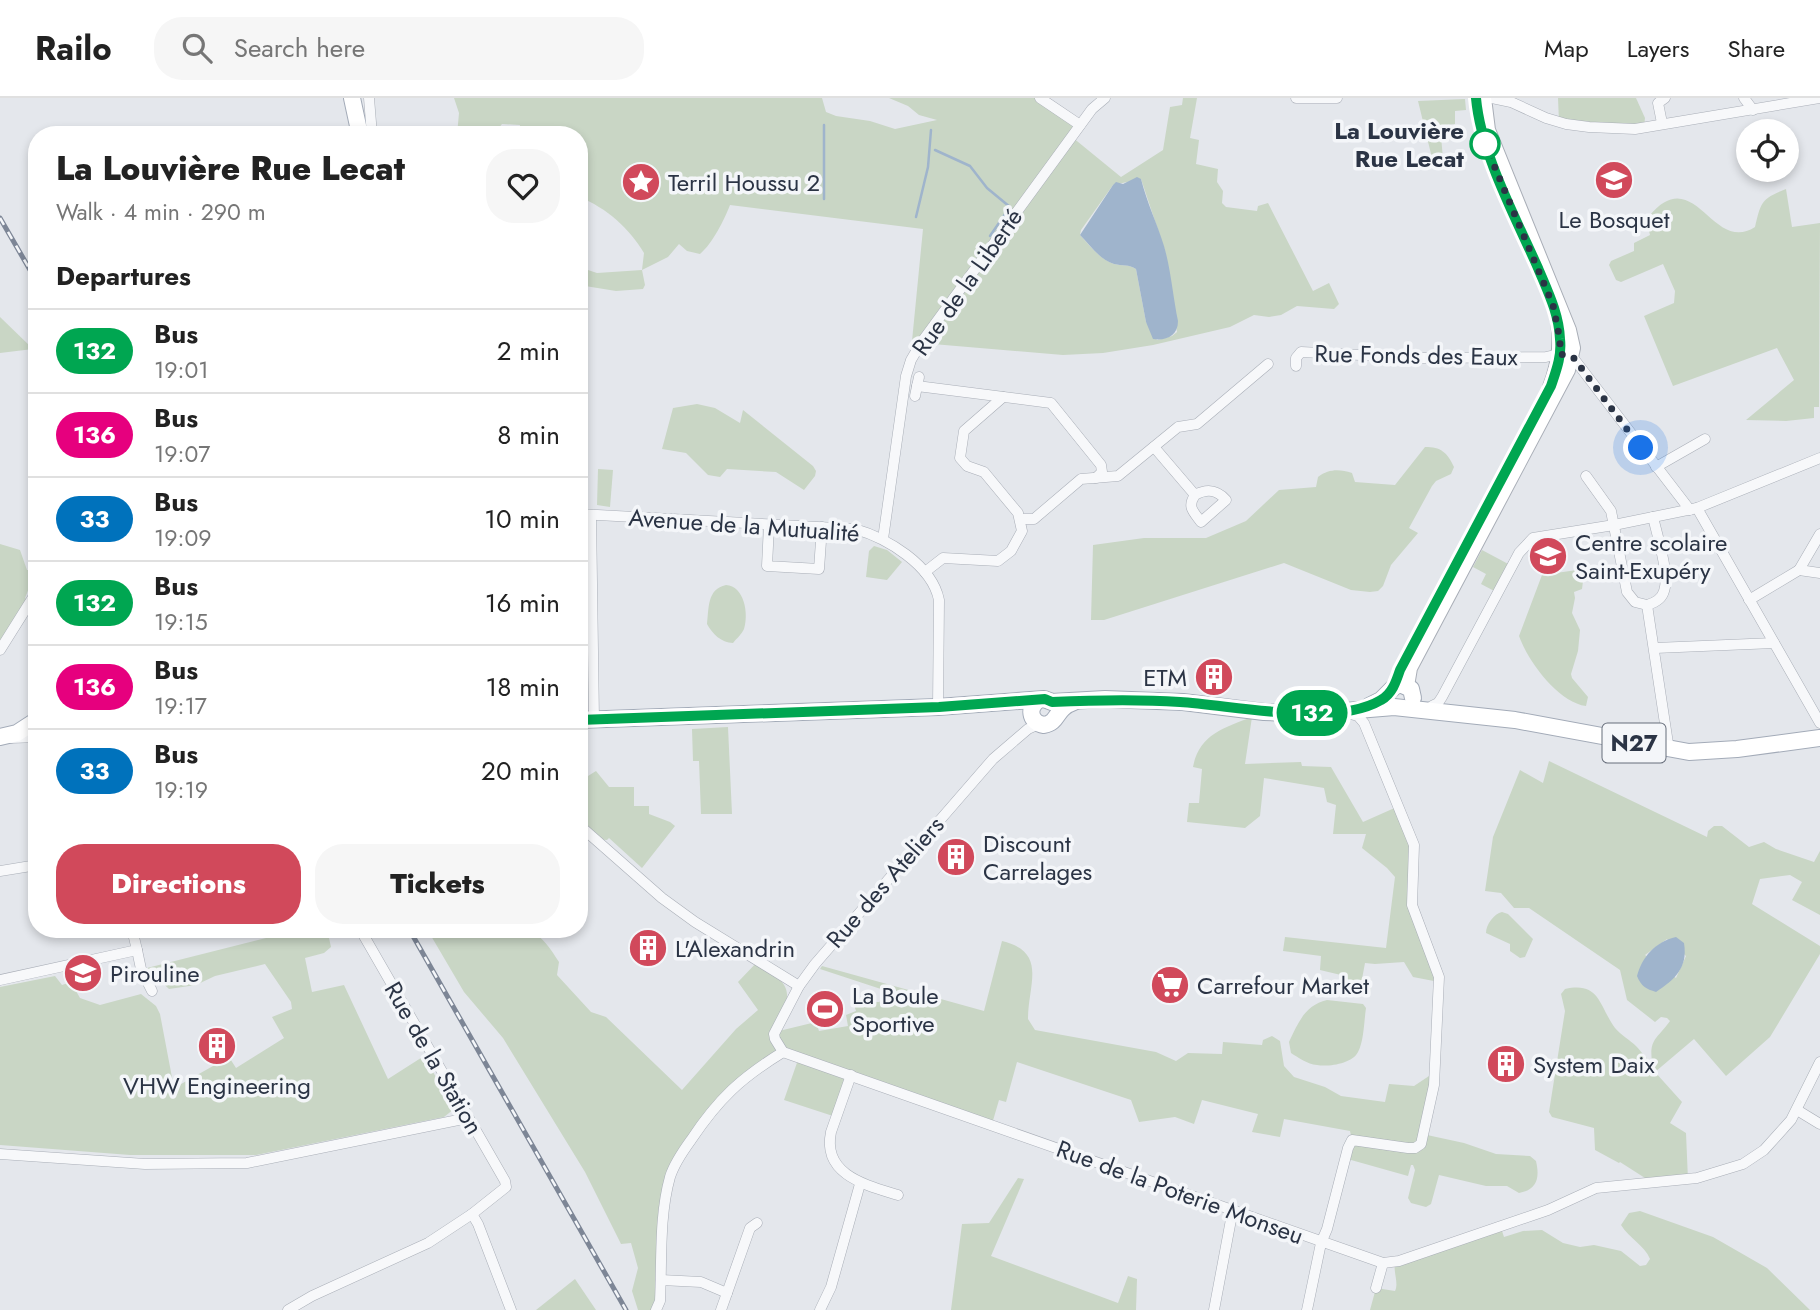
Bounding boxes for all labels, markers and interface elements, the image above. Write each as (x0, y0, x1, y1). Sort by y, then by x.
search box (154, 17, 644, 80)
text: Railo (35, 25, 112, 72)
icon: search (178, 29, 216, 67)
text: Search here (234, 29, 365, 67)
text: Map (1544, 31, 1589, 66)
text: Layers (1627, 31, 1689, 66)
text: Share (1727, 31, 1785, 66)
place label: La Louvière Rue Lecat (1334, 113, 1464, 176)
map controls (1736, 119, 1799, 182)
button: locate (1736, 119, 1799, 182)
marker: La Louvière Rue Lecat (1470, 129, 1500, 159)
text: La Louvière Rue Lecat (56, 145, 405, 192)
button: heart (486, 149, 560, 223)
school or university icon: Le Bosquet (1593, 159, 1635, 201)
place icon: Terril Houssu 2 (620, 161, 662, 203)
place label: Terril Houssu 2 (668, 165, 820, 200)
text: Walk · 4 min · 290 m (56, 195, 266, 229)
street label: Rue de la Liberté (903, 201, 1031, 363)
place label: Le Bosquet (1559, 202, 1670, 237)
text: Departures (56, 257, 191, 295)
text: Bus (154, 315, 198, 353)
text: 2 min (497, 332, 560, 370)
text: 132 (73, 333, 116, 368)
street label: Rue Fonds des Eaux (1314, 336, 1519, 374)
text: 19:01 (154, 353, 209, 387)
text: Bus (154, 399, 198, 437)
text: 8 min (497, 416, 560, 454)
text: 136 (73, 417, 116, 452)
your location (1623, 430, 1658, 465)
text: 19:07 (154, 437, 210, 471)
text: Bus (154, 483, 198, 521)
street label: Avenue de la Mutualité (627, 499, 861, 551)
text: 10 min (484, 500, 560, 538)
text: 33 (80, 501, 109, 536)
text: 19:09 (154, 521, 212, 555)
place label: Centre scolaire Saint-Exupéry (1575, 525, 1727, 588)
school or university icon: Centre scolaire Saint-Exupéry (1527, 535, 1569, 577)
text: Bus (154, 567, 198, 605)
text: 16 min (485, 584, 560, 622)
text: 132 (73, 585, 116, 620)
text: 19:15 (154, 605, 208, 639)
text: Bus (154, 651, 198, 689)
building icon: ETM (1193, 656, 1235, 698)
place label: ETM (1143, 660, 1187, 695)
text: 18 min (486, 668, 560, 706)
text: 136 (73, 669, 116, 704)
text: 19:17 (154, 689, 207, 723)
line badge: 132 (1272, 690, 1352, 736)
text: 132 (1291, 695, 1333, 730)
road number: N27 (1602, 723, 1666, 762)
text: Bus (154, 735, 198, 773)
text: 20 min (481, 752, 560, 790)
text: 33 (80, 753, 109, 788)
text: 19:19 (154, 773, 208, 807)
street label: Rue des Ateliers (818, 808, 952, 956)
place label: Discount Carrelages (983, 826, 1092, 889)
building icon: Discount Carrelages (935, 836, 977, 878)
button: Directions (56, 844, 301, 924)
button: Tickets (315, 844, 560, 924)
building icon: L'Alexandrin (627, 927, 669, 969)
place label: L'Alexandrin (675, 931, 795, 966)
school or university icon: Pirouline (62, 952, 104, 994)
place label: Pirouline (110, 956, 200, 991)
supermarket icon: Carrefour Market (1149, 964, 1191, 1006)
place label: Carrefour Market (1197, 968, 1369, 1003)
street label: Rue de la Station (376, 975, 492, 1141)
place label: La Boule Sportive (852, 978, 939, 1041)
sports icon: La Boule Sportive (804, 988, 846, 1030)
building icon: VHW Engineering (196, 1025, 238, 1067)
building icon: System Daix (1485, 1043, 1527, 1085)
place label: System Daix (1533, 1047, 1656, 1082)
place label: VHW Engineering (123, 1068, 311, 1103)
street label: Rue de la Poterie Monseu (1052, 1131, 1308, 1253)

